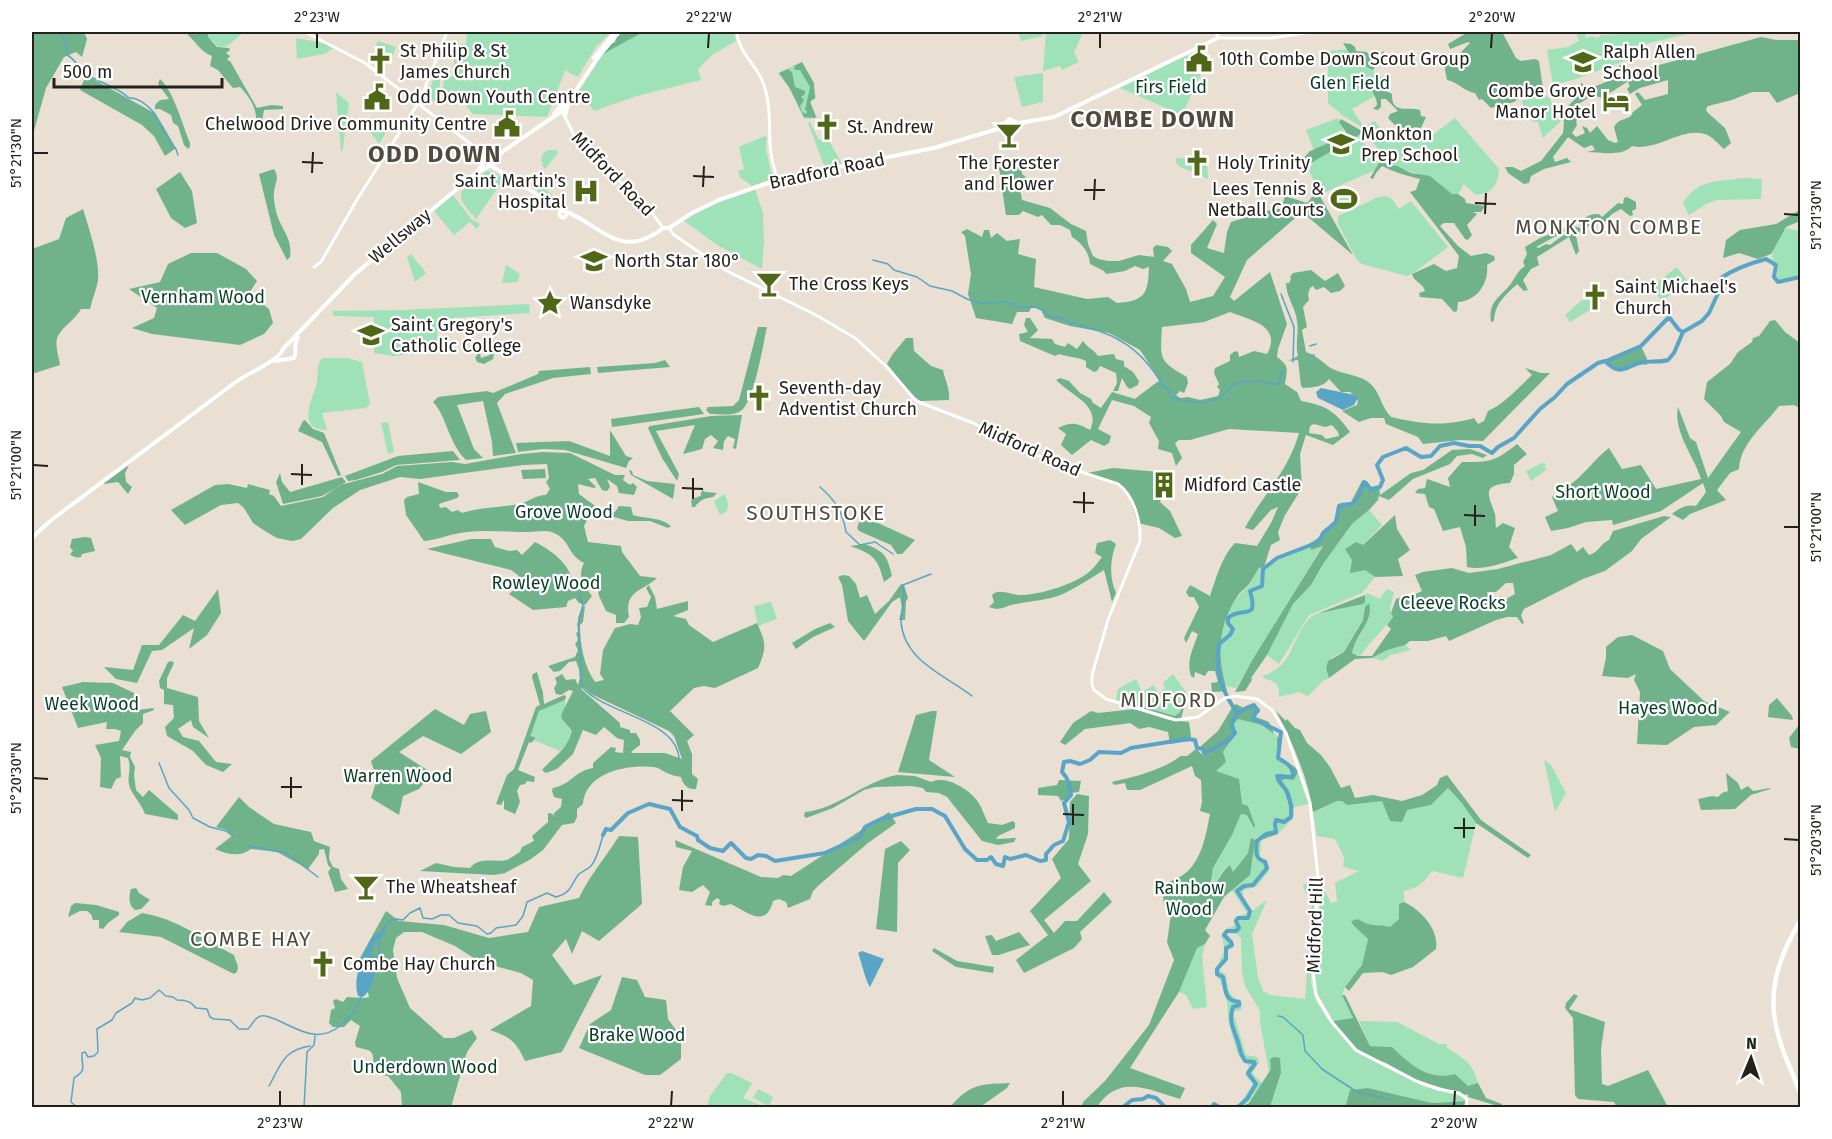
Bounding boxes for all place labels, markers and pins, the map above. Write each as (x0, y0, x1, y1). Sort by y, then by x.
place label: St Philip & St James Church (400, 40, 510, 83)
place label: Ralph Allen School (1603, 41, 1696, 84)
public building icon: 10th Combe Down Scout Group (1184, 44, 1214, 74)
church icon: St Philip & St James Church (365, 46, 395, 76)
school or university icon: Ralph Allen School (1568, 47, 1598, 77)
place label: 10th Combe Down Scout Group (1219, 48, 1470, 70)
place label: Combe Grove Manor Hotel (1488, 80, 1596, 123)
public building icon: Odd Down Youth Centre (362, 82, 392, 112)
place label: Odd Down Youth Centre (397, 86, 591, 108)
hotel icon: Combe Grove Manor Hotel (1601, 86, 1631, 116)
public building icon: Chelwood Drive Community Centre (492, 109, 522, 139)
church icon: St. Andrew (812, 112, 842, 142)
place label: Chelwood Drive Community Centre (205, 113, 487, 135)
place label: St. Andrew (847, 116, 933, 138)
bar icon: The Forester and Flower (994, 120, 1024, 150)
place label: Monkton Prep School (1361, 123, 1458, 166)
school or university icon: Monkton Prep School (1326, 129, 1356, 159)
church icon: Holy Trinity (1182, 148, 1212, 178)
place label: The Forester and Flower (959, 152, 1059, 195)
place label: Holy Trinity (1217, 152, 1310, 174)
place label: Saint Martin's Hospital (455, 170, 566, 213)
hospital icon: Saint Martin's Hospital (571, 176, 601, 206)
place label: Lees Tennis & Netball Courts (1207, 178, 1324, 221)
sports icon: Lees Tennis & Netball Courts (1329, 184, 1359, 214)
school or university icon: North Star 180° (579, 246, 609, 276)
place label: North Star 180° (614, 250, 740, 272)
bar icon: The Cross Keys (754, 269, 784, 299)
place label: The Cross Keys (789, 273, 909, 295)
place label: Saint Michael's Church (1615, 276, 1737, 319)
church icon: Saint Michael's Church (1580, 282, 1610, 312)
place icon: Wansdyke (535, 288, 565, 318)
place label: Wansdyke (570, 292, 652, 314)
place label: Saint Gregory's Catholic College (391, 314, 521, 357)
school or university icon: Saint Gregory's Catholic College (356, 320, 386, 350)
place label: Seventh-day Adventist Church (779, 377, 917, 420)
church icon: Seventh-day Adventist Church (744, 383, 774, 413)
building icon: Midford Castle (1149, 470, 1179, 500)
place label: Midford Castle (1184, 474, 1301, 496)
bar icon: The Wheatsheaf (351, 872, 381, 902)
place label: The Wheatsheaf (386, 876, 518, 898)
church icon: Combe Hay Church (308, 949, 338, 979)
place label: Combe Hay Church (343, 953, 496, 975)

